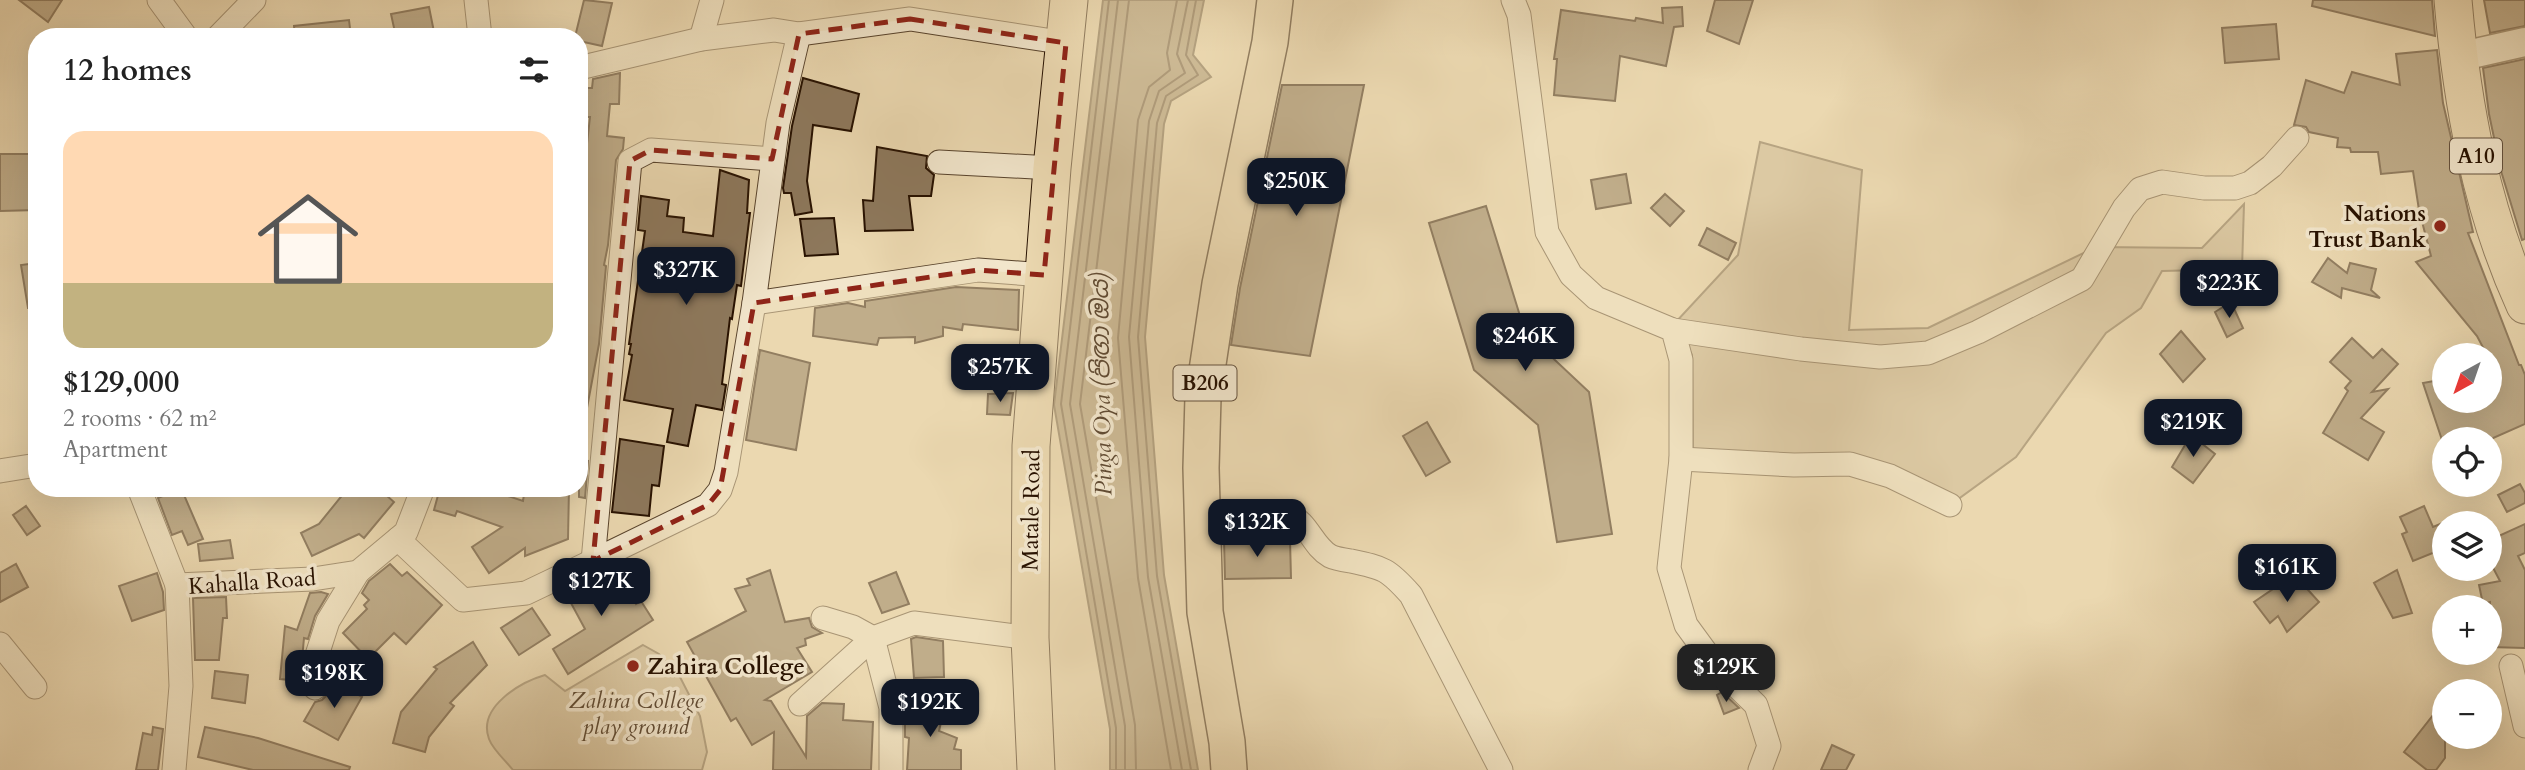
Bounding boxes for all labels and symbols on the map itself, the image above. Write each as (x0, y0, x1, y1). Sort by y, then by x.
road number: A10 (2450, 138, 2502, 174)
pin: $250K (1247, 158, 1345, 218)
place label: Nations Trust Bank (2308, 198, 2427, 255)
marker: Nations Trust Bank (2432, 218, 2448, 234)
pin: $327K (637, 247, 735, 307)
pin: $223K (2180, 260, 2278, 320)
water label: Pinga Oya (පිඟා ඔය) (1084, 272, 1120, 496)
pin: $246K (1476, 314, 1574, 373)
north arrow (2432, 343, 2502, 413)
pin: $257K (951, 344, 1049, 404)
road number: B206 (1174, 366, 1236, 400)
pin: $219K (2144, 400, 2242, 459)
street label: Matale Road (1014, 448, 1048, 571)
pin: $132K (1208, 500, 1306, 559)
pin: $161K (2238, 544, 2336, 604)
pin: $127K (552, 558, 650, 618)
street label: Kahalla Road (187, 562, 318, 602)
pin: $129K (1677, 644, 1775, 704)
pin: $198K (285, 650, 383, 710)
place label: Zahira College (647, 651, 805, 682)
marker: Zahira College (625, 658, 641, 674)
pin: $192K (881, 680, 979, 739)
park label: Zahira College play ground (569, 685, 703, 742)

